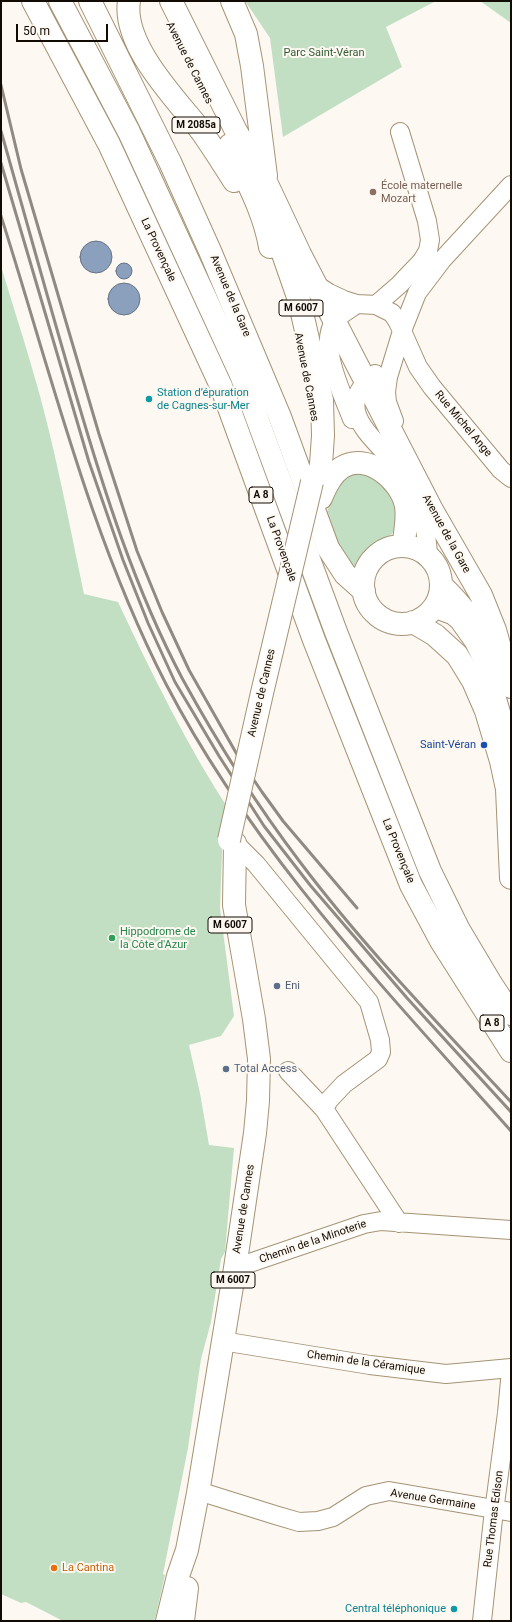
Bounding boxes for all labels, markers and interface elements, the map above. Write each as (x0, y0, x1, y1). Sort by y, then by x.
scale bar (18, 16, 110, 42)
street label: Avenue de Cannes (163, 20, 215, 106)
text: 50 m (23, 24, 50, 38)
park label: Parc Saint-Véran (283, 46, 365, 60)
road number: M 2085a (172, 117, 220, 133)
place label: École maternelle Mozart (381, 179, 462, 205)
marker: École maternelle Mozart (368, 187, 378, 197)
street label: La Provençale (137, 216, 179, 284)
street label: Avenue de la Gare (207, 253, 253, 339)
road number: M 6007 (279, 300, 323, 316)
street label: Avenue de Cannes (291, 331, 321, 423)
place label: Station d’épuration de Cagnes-sur-Mer (157, 386, 249, 412)
street label: Rue Michel Ange (432, 388, 494, 460)
marker: Station d’épuration de Cagnes-sur-Mer (144, 394, 154, 404)
road number: A 8 (249, 487, 273, 503)
street label: Avenue de la Gare (419, 492, 473, 576)
street label: La Provençale (263, 514, 299, 584)
street label: Avenue de Cannes (245, 648, 279, 738)
place label: Saint-Véran (420, 738, 476, 752)
marker: Saint-Véran (479, 740, 489, 750)
street label: La Provençale (379, 817, 417, 885)
road number: M 6007 (208, 917, 252, 933)
place label: Hippodrome de la Côte d'Azur (120, 925, 195, 951)
marker: Hippodrome de la Côte d'Azur (107, 933, 117, 943)
place label: Eni (285, 979, 300, 993)
marker: Eni (272, 981, 282, 991)
road number: A 8 (480, 1015, 504, 1031)
place label: Total Access (234, 1062, 297, 1076)
marker: Total Access (221, 1064, 231, 1074)
street label: Avenue de Cannes (230, 1163, 258, 1255)
street label: Chemin de la Minoterie (258, 1217, 368, 1267)
road number: M 6007 (211, 1272, 255, 1288)
street label: Chemin de la Céramique (306, 1348, 426, 1378)
street label: Rue Thomas Edison (482, 1470, 506, 1568)
street label: Avenue Germaine (390, 1487, 476, 1513)
place label: La Cantina (62, 1561, 114, 1575)
marker: La Cantina (49, 1563, 59, 1573)
place label: Central téléphonique (345, 1602, 446, 1616)
marker: Central téléphonique (449, 1604, 459, 1614)

